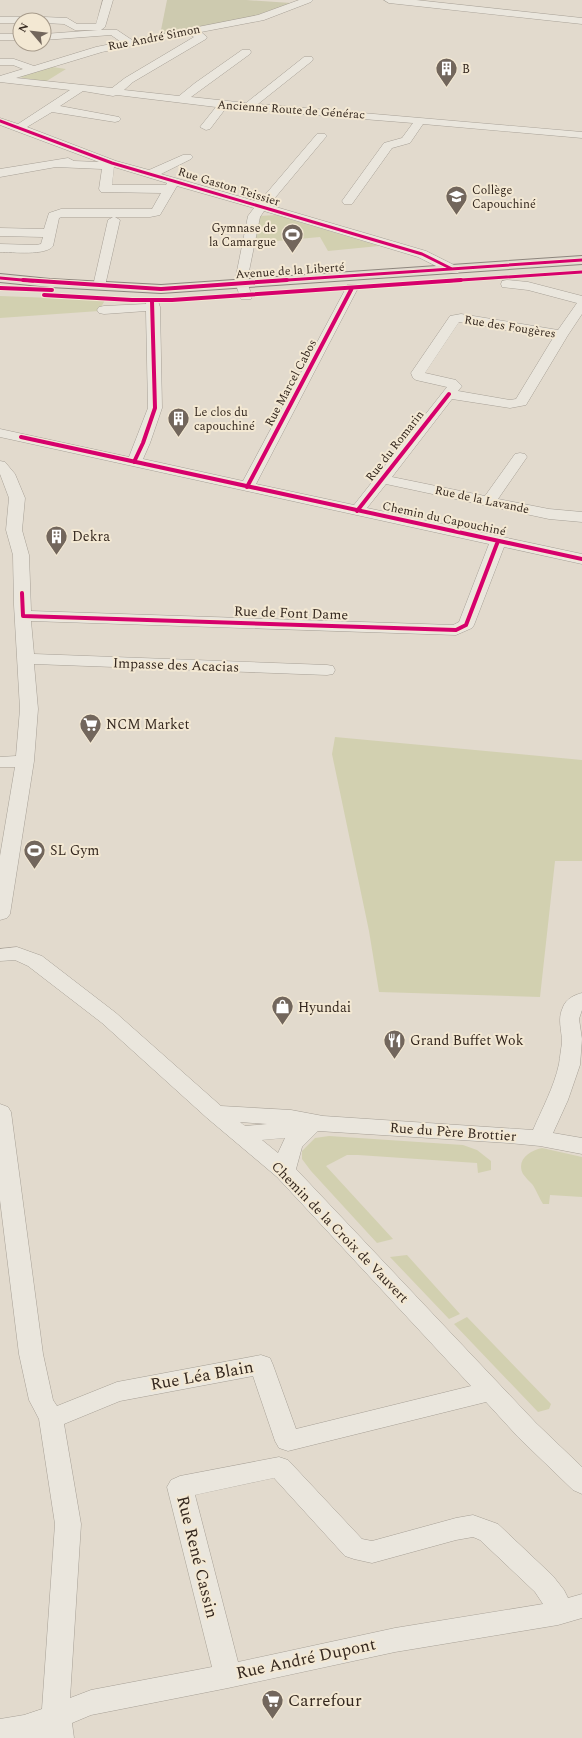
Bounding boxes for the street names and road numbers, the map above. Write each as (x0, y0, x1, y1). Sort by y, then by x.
street label: Rue André Simon (106, 20, 202, 56)
street label: Ancienne Route de Générac (216, 95, 366, 125)
street label: Rue Gaston Teissier (176, 162, 283, 212)
street label: Avenue de la Liberté (235, 258, 345, 284)
street label: Rue des Fougères (463, 310, 557, 344)
street label: Rue Marcel Cabos (260, 336, 322, 430)
street label: Rue du Romarin (361, 406, 429, 486)
street label: Rue de la Lavande (433, 481, 531, 519)
street label: Chemin du Capouchiné (380, 497, 508, 541)
street label: Rue de Font Dame (233, 601, 349, 625)
street label: Impasse des Acacias (112, 652, 240, 678)
street label: Rue du Père Brottier (389, 1117, 517, 1147)
street label: Chemin de la Croix de Vauvert (266, 1156, 414, 1308)
street label: Rue Léa Blain (148, 1354, 256, 1398)
street label: Rue René Cassin (169, 1493, 225, 1621)
street label: Rue André Dupont (234, 1632, 378, 1686)

